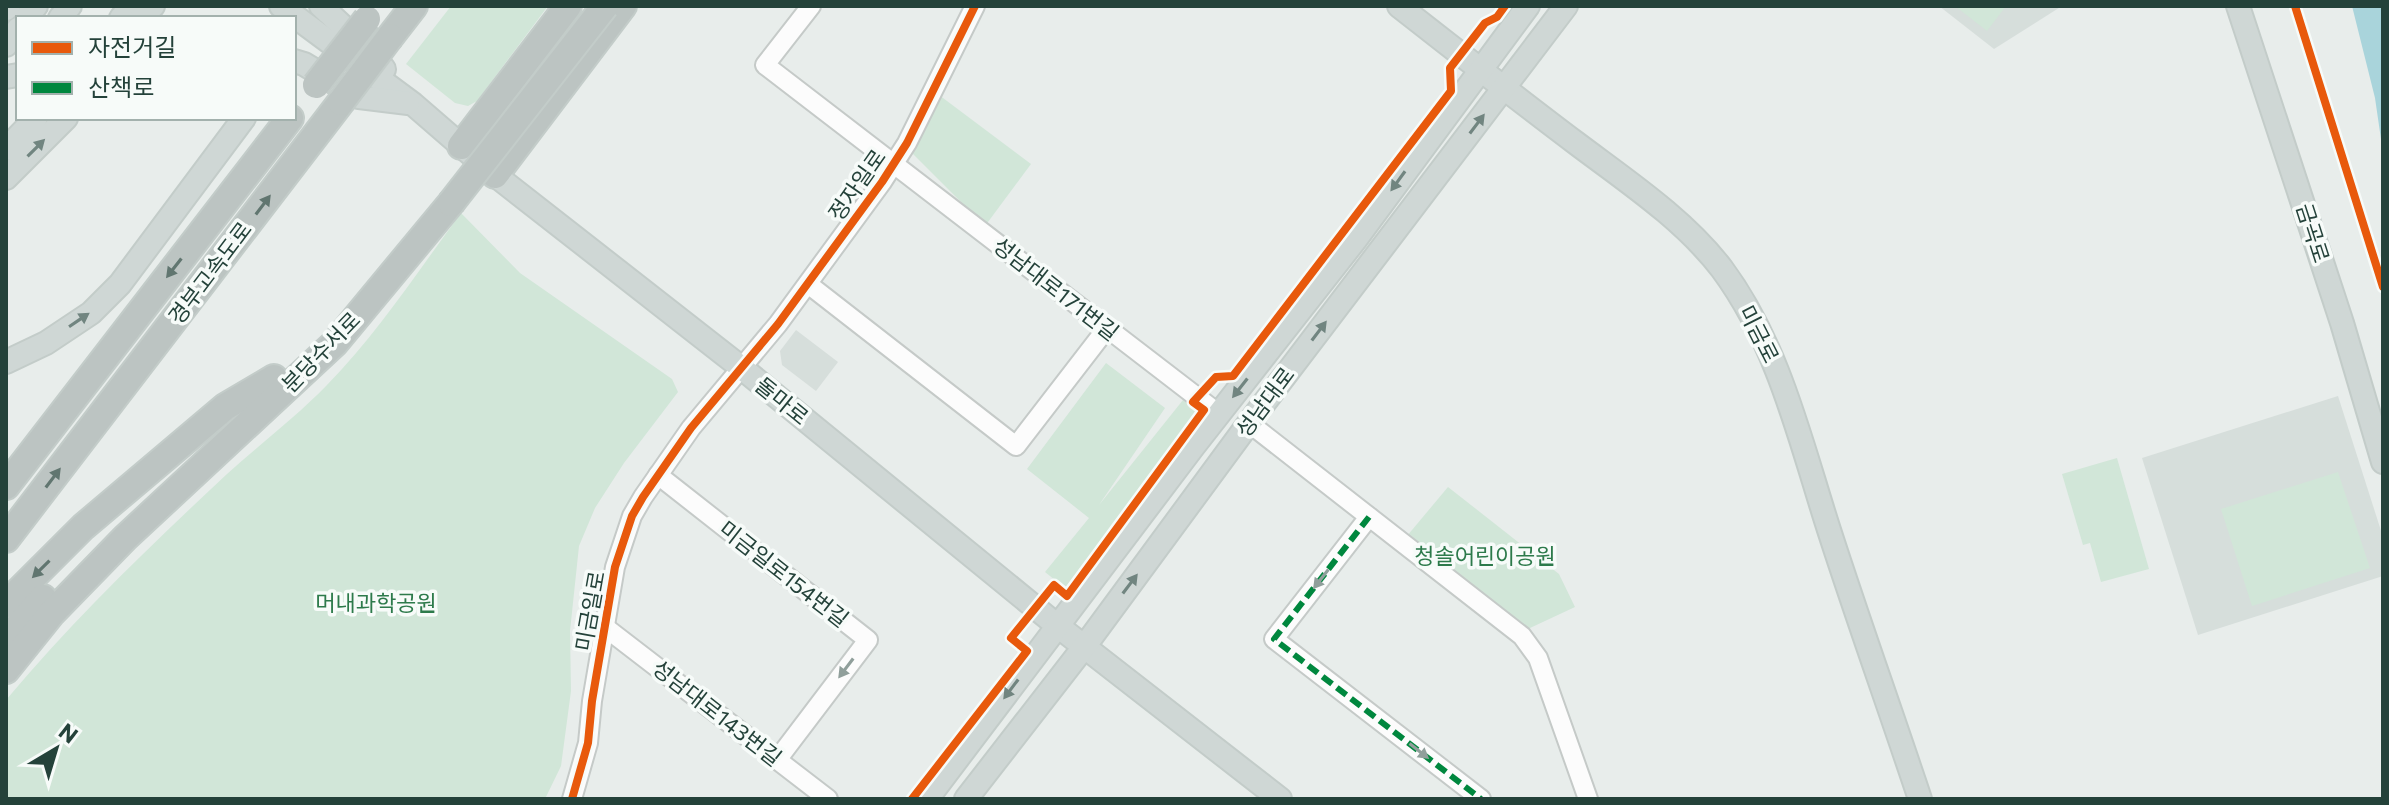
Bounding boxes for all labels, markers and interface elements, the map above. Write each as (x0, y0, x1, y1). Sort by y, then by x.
legend (16, 16, 296, 120)
text: 자전거길 (88, 32, 176, 61)
text: 산책로 (88, 72, 154, 101)
one-way arrow (1468, 114, 1484, 134)
one-way arrow (26, 139, 45, 158)
street label: 정자일로 (822, 144, 891, 226)
one-way arrow (1391, 171, 1407, 192)
one-way arrow (254, 194, 270, 215)
street label: 금곡로 (2291, 200, 2336, 266)
street label: 경부고속도로 (162, 216, 257, 329)
street label: 성남대로171번길 (988, 231, 1124, 346)
one-way arrow (167, 258, 183, 278)
street label: 미금로 (1734, 301, 1785, 367)
street label: 분당수서로 (276, 306, 366, 397)
one-way arrow (69, 313, 90, 328)
one-way arrow (1311, 321, 1327, 341)
street label: 성남대로 (1229, 361, 1300, 442)
street label: 돌마로 (750, 371, 814, 430)
one-way arrow (1232, 378, 1249, 398)
one-way arrow (45, 467, 61, 488)
street label: 미금일로154번길 (714, 515, 854, 632)
park label: 청솔어린이공원 (1414, 542, 1556, 569)
one-way arrow (32, 559, 51, 578)
street label: 미금일로 (569, 569, 610, 653)
one-way arrow (1314, 569, 1330, 589)
one-way arrow (1122, 573, 1138, 595)
park label: 머내과학공원 (315, 589, 437, 616)
street label: 성남대로143번길 (647, 654, 787, 771)
one-way arrow (839, 658, 855, 678)
one-way arrow (1004, 679, 1020, 699)
north arrow (16, 709, 96, 789)
text: N (54, 717, 83, 749)
one-way arrow (1409, 742, 1429, 758)

